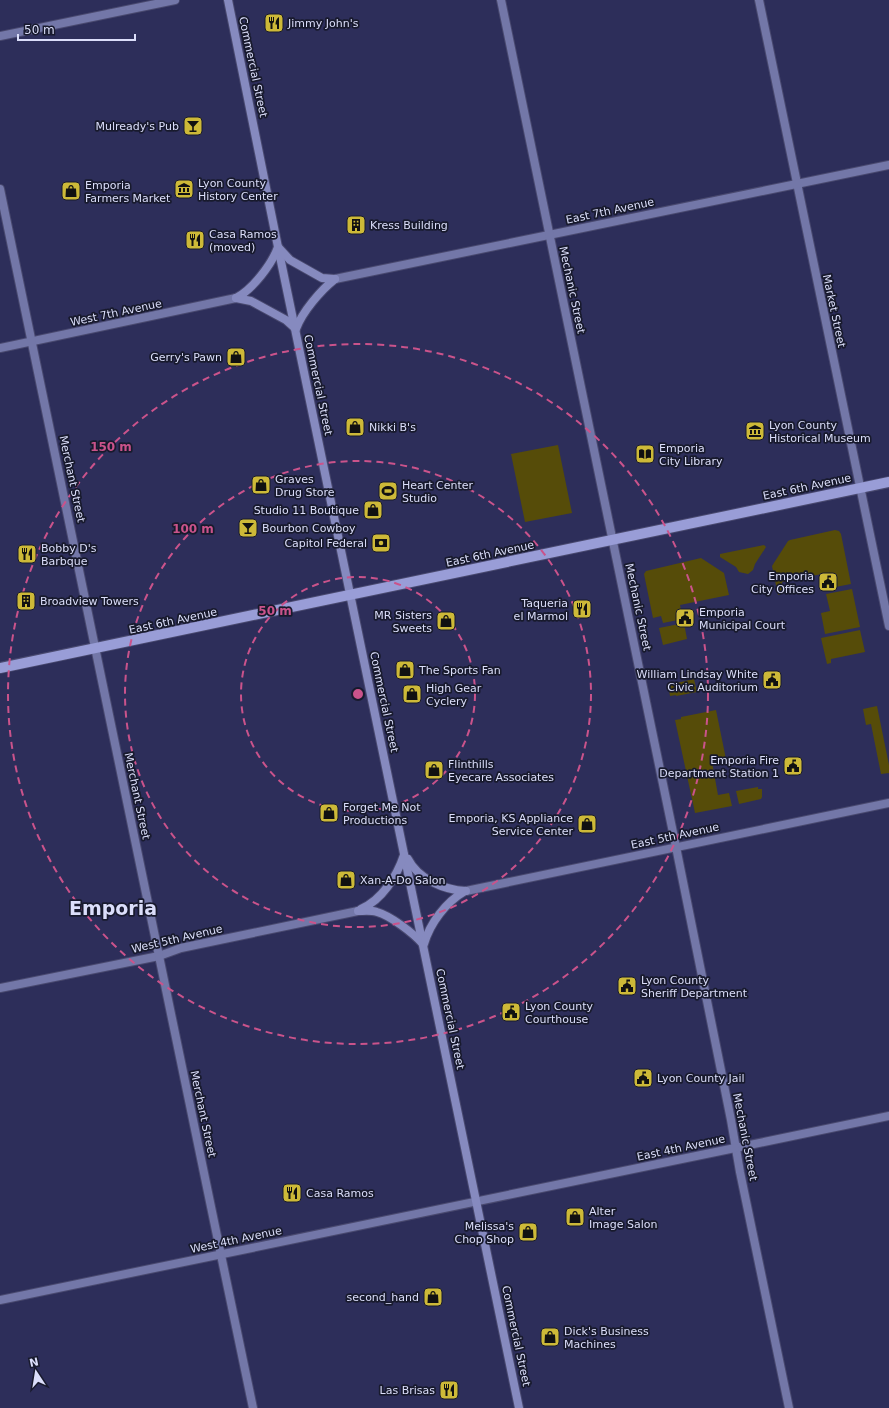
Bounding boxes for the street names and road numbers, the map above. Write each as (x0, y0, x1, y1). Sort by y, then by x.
street label: Commercial Street (236, 15, 270, 119)
street label: East 7th Avenue (565, 195, 656, 227)
street label: Mechanic Street (556, 245, 588, 336)
street label: Market Street (820, 273, 848, 350)
street label: West 7th Avenue (69, 297, 163, 329)
street label: Commercial Street (301, 333, 335, 437)
street label: Merchant Street (56, 434, 88, 524)
street label: East 6th Avenue (762, 471, 853, 503)
street label: East 6th Avenue (445, 538, 536, 570)
street label: Mechanic Street (622, 562, 654, 653)
street label: East 6th Avenue (128, 605, 219, 637)
street label: Commercial Street (367, 650, 401, 754)
street label: Merchant Street (121, 751, 153, 841)
street label: East 5th Avenue (630, 820, 721, 852)
street label: West 5th Avenue (130, 922, 224, 956)
street label: Commercial Street (433, 967, 467, 1071)
street label: Merchant Street (187, 1069, 219, 1159)
street label: Mechanic Street (730, 1092, 760, 1183)
street label: East 4th Avenue (636, 1132, 727, 1164)
street label: West 4th Avenue (189, 1224, 283, 1256)
street label: Commercial Street (499, 1284, 533, 1388)

